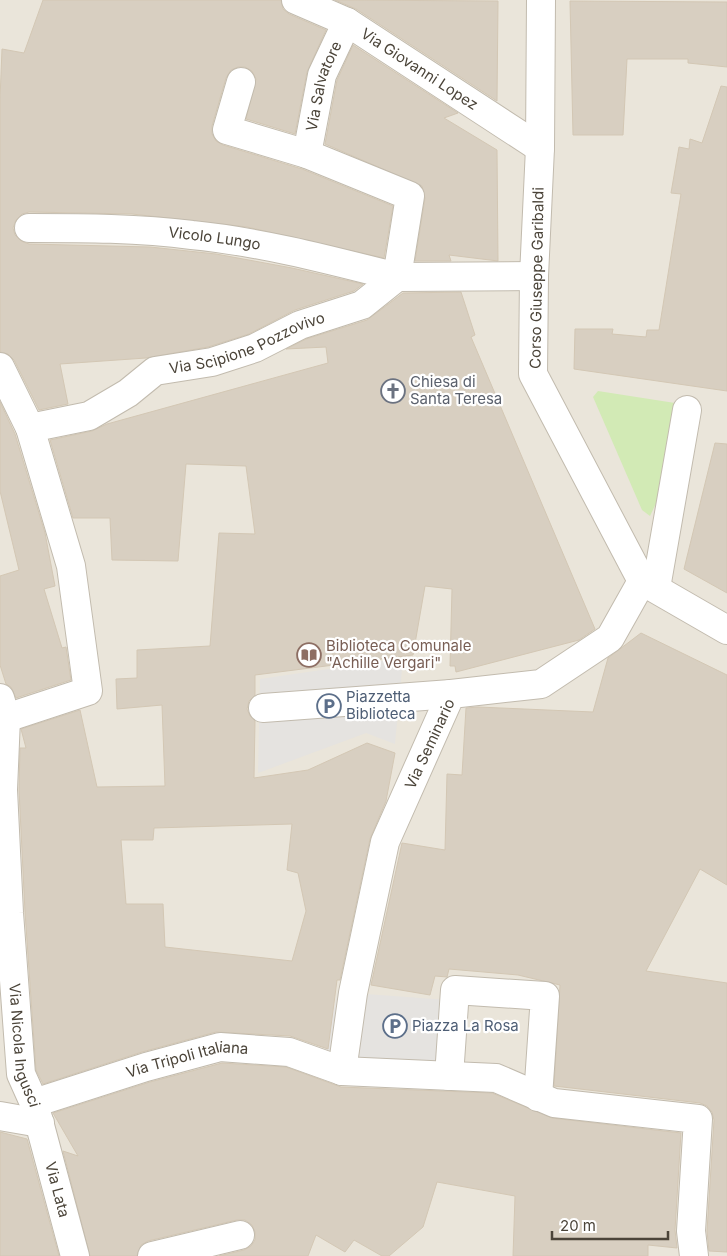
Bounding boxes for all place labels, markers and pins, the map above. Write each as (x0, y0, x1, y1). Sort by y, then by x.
place label: Chiesa di Santa Teresa (410, 372, 502, 408)
church icon: Chiesa di Santa Teresa (380, 378, 406, 404)
place label: Biblioteca Comunale "Achille Vergari" (326, 636, 471, 672)
library icon: Biblioteca Comunale "Achille Vergari" (296, 642, 322, 668)
place label: Piazzetta Biblioteca (346, 687, 416, 723)
parking icon: Piazzetta Biblioteca (316, 693, 342, 719)
parking icon: Piazza La Rosa (382, 1013, 408, 1039)
place label: Piazza La Rosa (412, 1016, 519, 1035)

